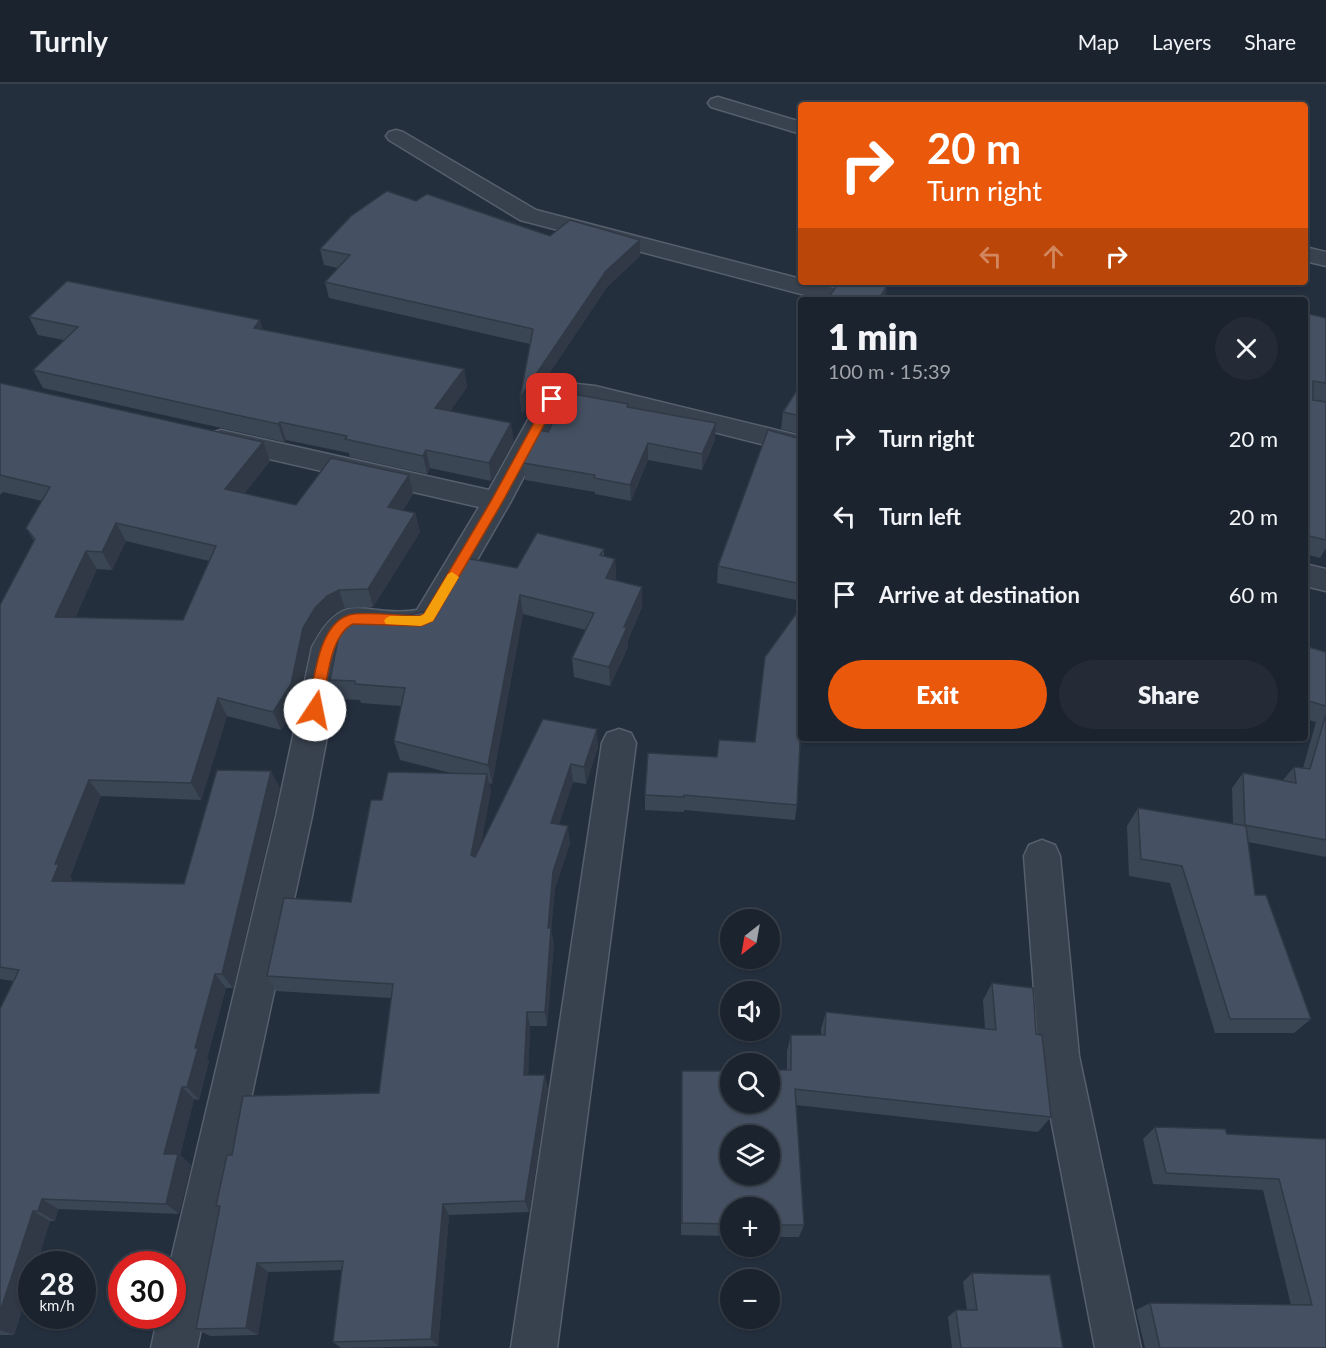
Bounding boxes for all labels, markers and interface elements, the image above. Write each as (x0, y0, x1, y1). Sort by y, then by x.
text: Turnly (30, 24, 108, 58)
text: Map (1078, 29, 1119, 54)
text: Layers (1152, 29, 1211, 54)
text: Share (1244, 29, 1296, 54)
text: 20 m (927, 123, 1021, 173)
icon: right (828, 126, 906, 204)
text: Turn right (927, 174, 1042, 207)
icon: left (974, 240, 1007, 273)
icon: ahead (1037, 240, 1070, 273)
icon: right (1100, 240, 1133, 273)
text: 1 min (828, 314, 918, 358)
button: close (1215, 317, 1278, 380)
text: 100 m · 15:39 (828, 359, 951, 383)
pin (526, 373, 577, 424)
icon: arrive (535, 382, 568, 415)
icon: right (828, 422, 861, 455)
text: Turn right (879, 425, 974, 452)
text: 20 m (1229, 425, 1278, 452)
icon: left (828, 500, 861, 533)
text: Turn left (879, 503, 961, 530)
text: 20 m (1229, 503, 1278, 530)
icon: arrive (828, 578, 861, 611)
text: Arrive at destination (879, 581, 1080, 608)
text: 60 m (1229, 581, 1278, 608)
button: Exit (828, 660, 1047, 729)
button: Share (1059, 660, 1278, 729)
position arrow (283, 678, 347, 742)
north arrow (720, 909, 780, 969)
map controls (720, 909, 780, 1329)
button: sound (720, 981, 780, 1041)
button: search (720, 1053, 780, 1113)
button: layers (720, 1125, 780, 1185)
button: + (720, 1197, 780, 1257)
speed limit sign: 30 (108, 1251, 186, 1329)
text: 28 (40, 1265, 74, 1301)
button: − (720, 1269, 780, 1329)
text: km/h (39, 1296, 75, 1314)

